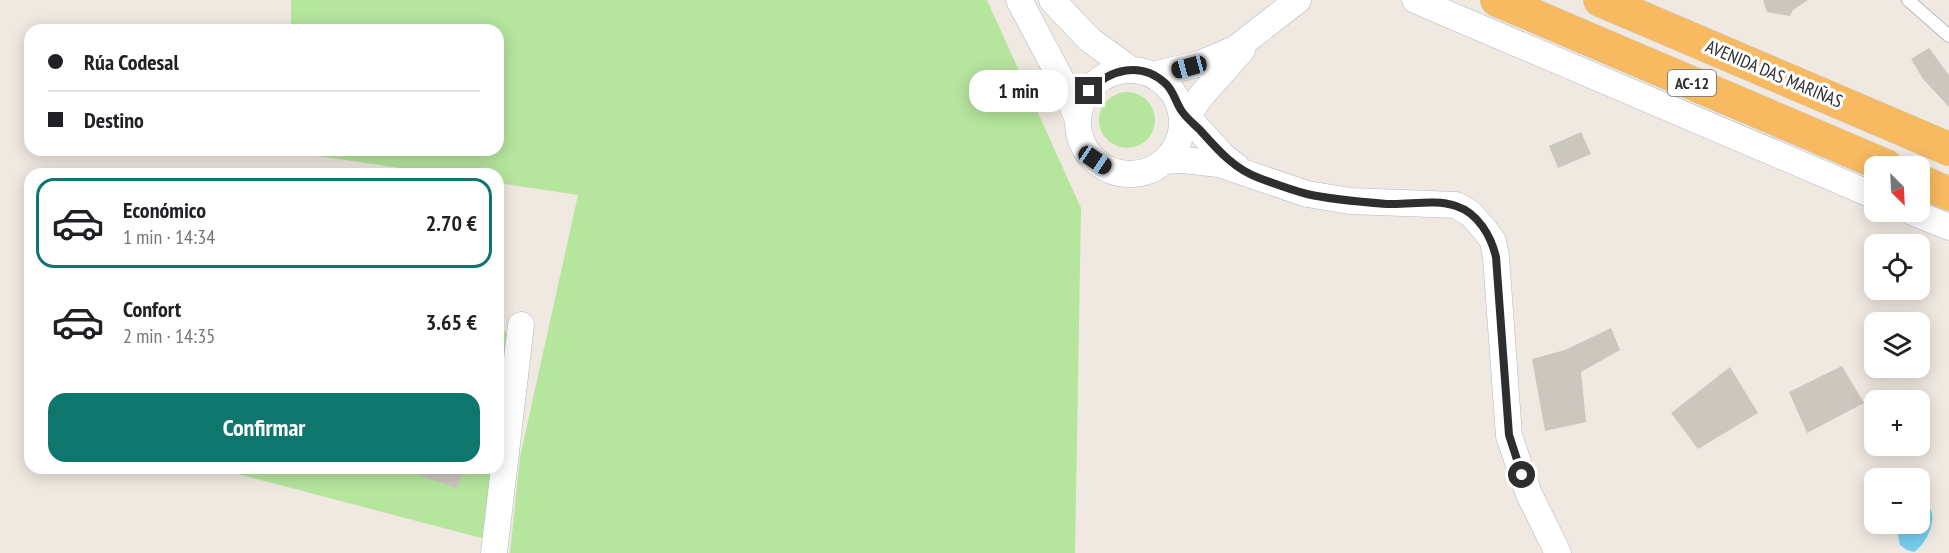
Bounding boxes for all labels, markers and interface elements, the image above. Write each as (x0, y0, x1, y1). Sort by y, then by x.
street label: AVENIDA DAS MARIÑAS (1702, 34, 1846, 113)
text: Rúa Codesal (84, 48, 179, 76)
car (1169, 54, 1209, 80)
callout: 1 min (969, 70, 1068, 112)
road number: AC-12 (1668, 70, 1716, 96)
route end (1075, 77, 1102, 104)
text: 1 min (998, 78, 1039, 104)
text: Destino (84, 106, 144, 134)
car (1075, 142, 1115, 178)
north arrow (1864, 156, 1930, 222)
map controls (1864, 156, 1930, 534)
icon: car (51, 196, 105, 250)
text: Económico (123, 196, 206, 224)
text: 2.70 € (426, 209, 477, 237)
text: 1 min · 14:34 (123, 224, 215, 250)
button: locate (1864, 234, 1930, 300)
icon: car (51, 295, 105, 349)
text: Confort (123, 295, 181, 323)
text: 3.65 € (426, 308, 477, 336)
button: layers (1864, 312, 1930, 378)
text: 2 min · 14:35 (123, 323, 215, 349)
button: + (1864, 390, 1930, 456)
button: Confirmar (48, 393, 480, 462)
route start (1508, 461, 1535, 488)
button: − (1864, 468, 1930, 534)

